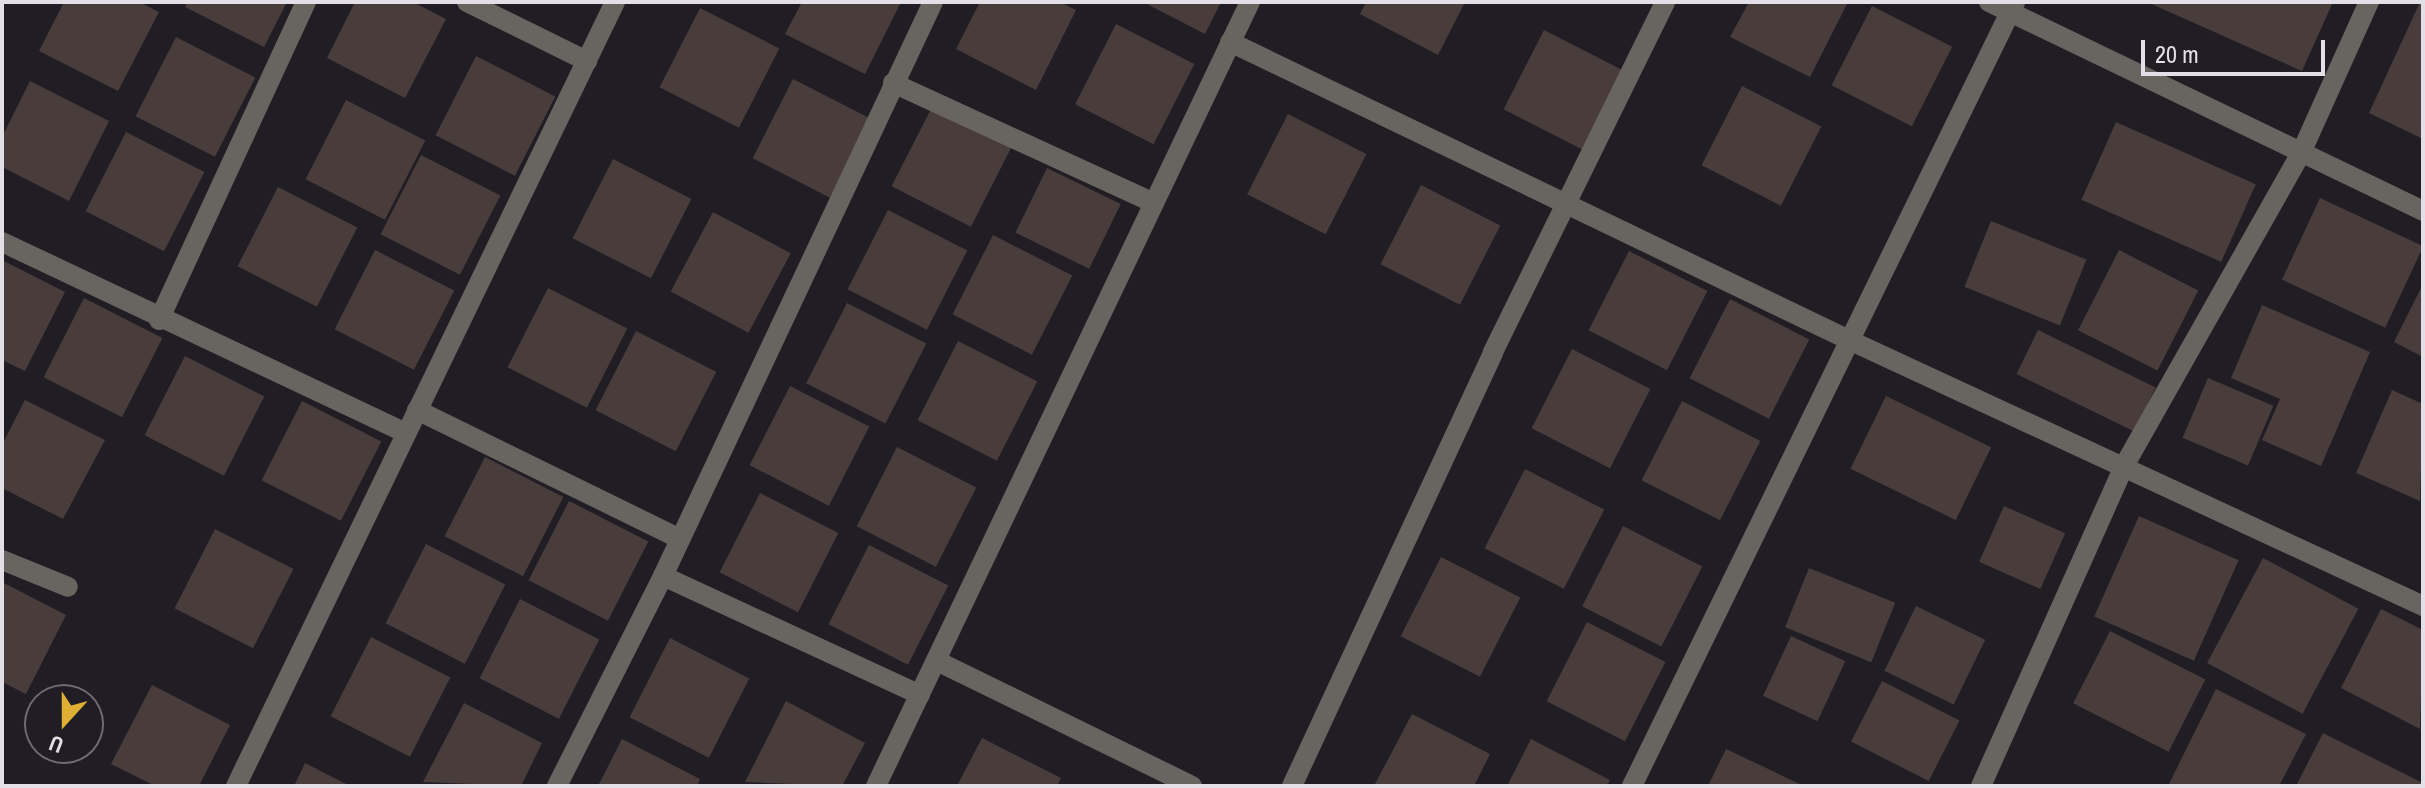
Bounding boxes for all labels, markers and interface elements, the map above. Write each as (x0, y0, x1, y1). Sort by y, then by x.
scale bar (2145, 24, 2329, 74)
text: 20 m (2155, 38, 2199, 70)
north arrow (24, 684, 104, 764)
text: U (45, 728, 68, 761)

